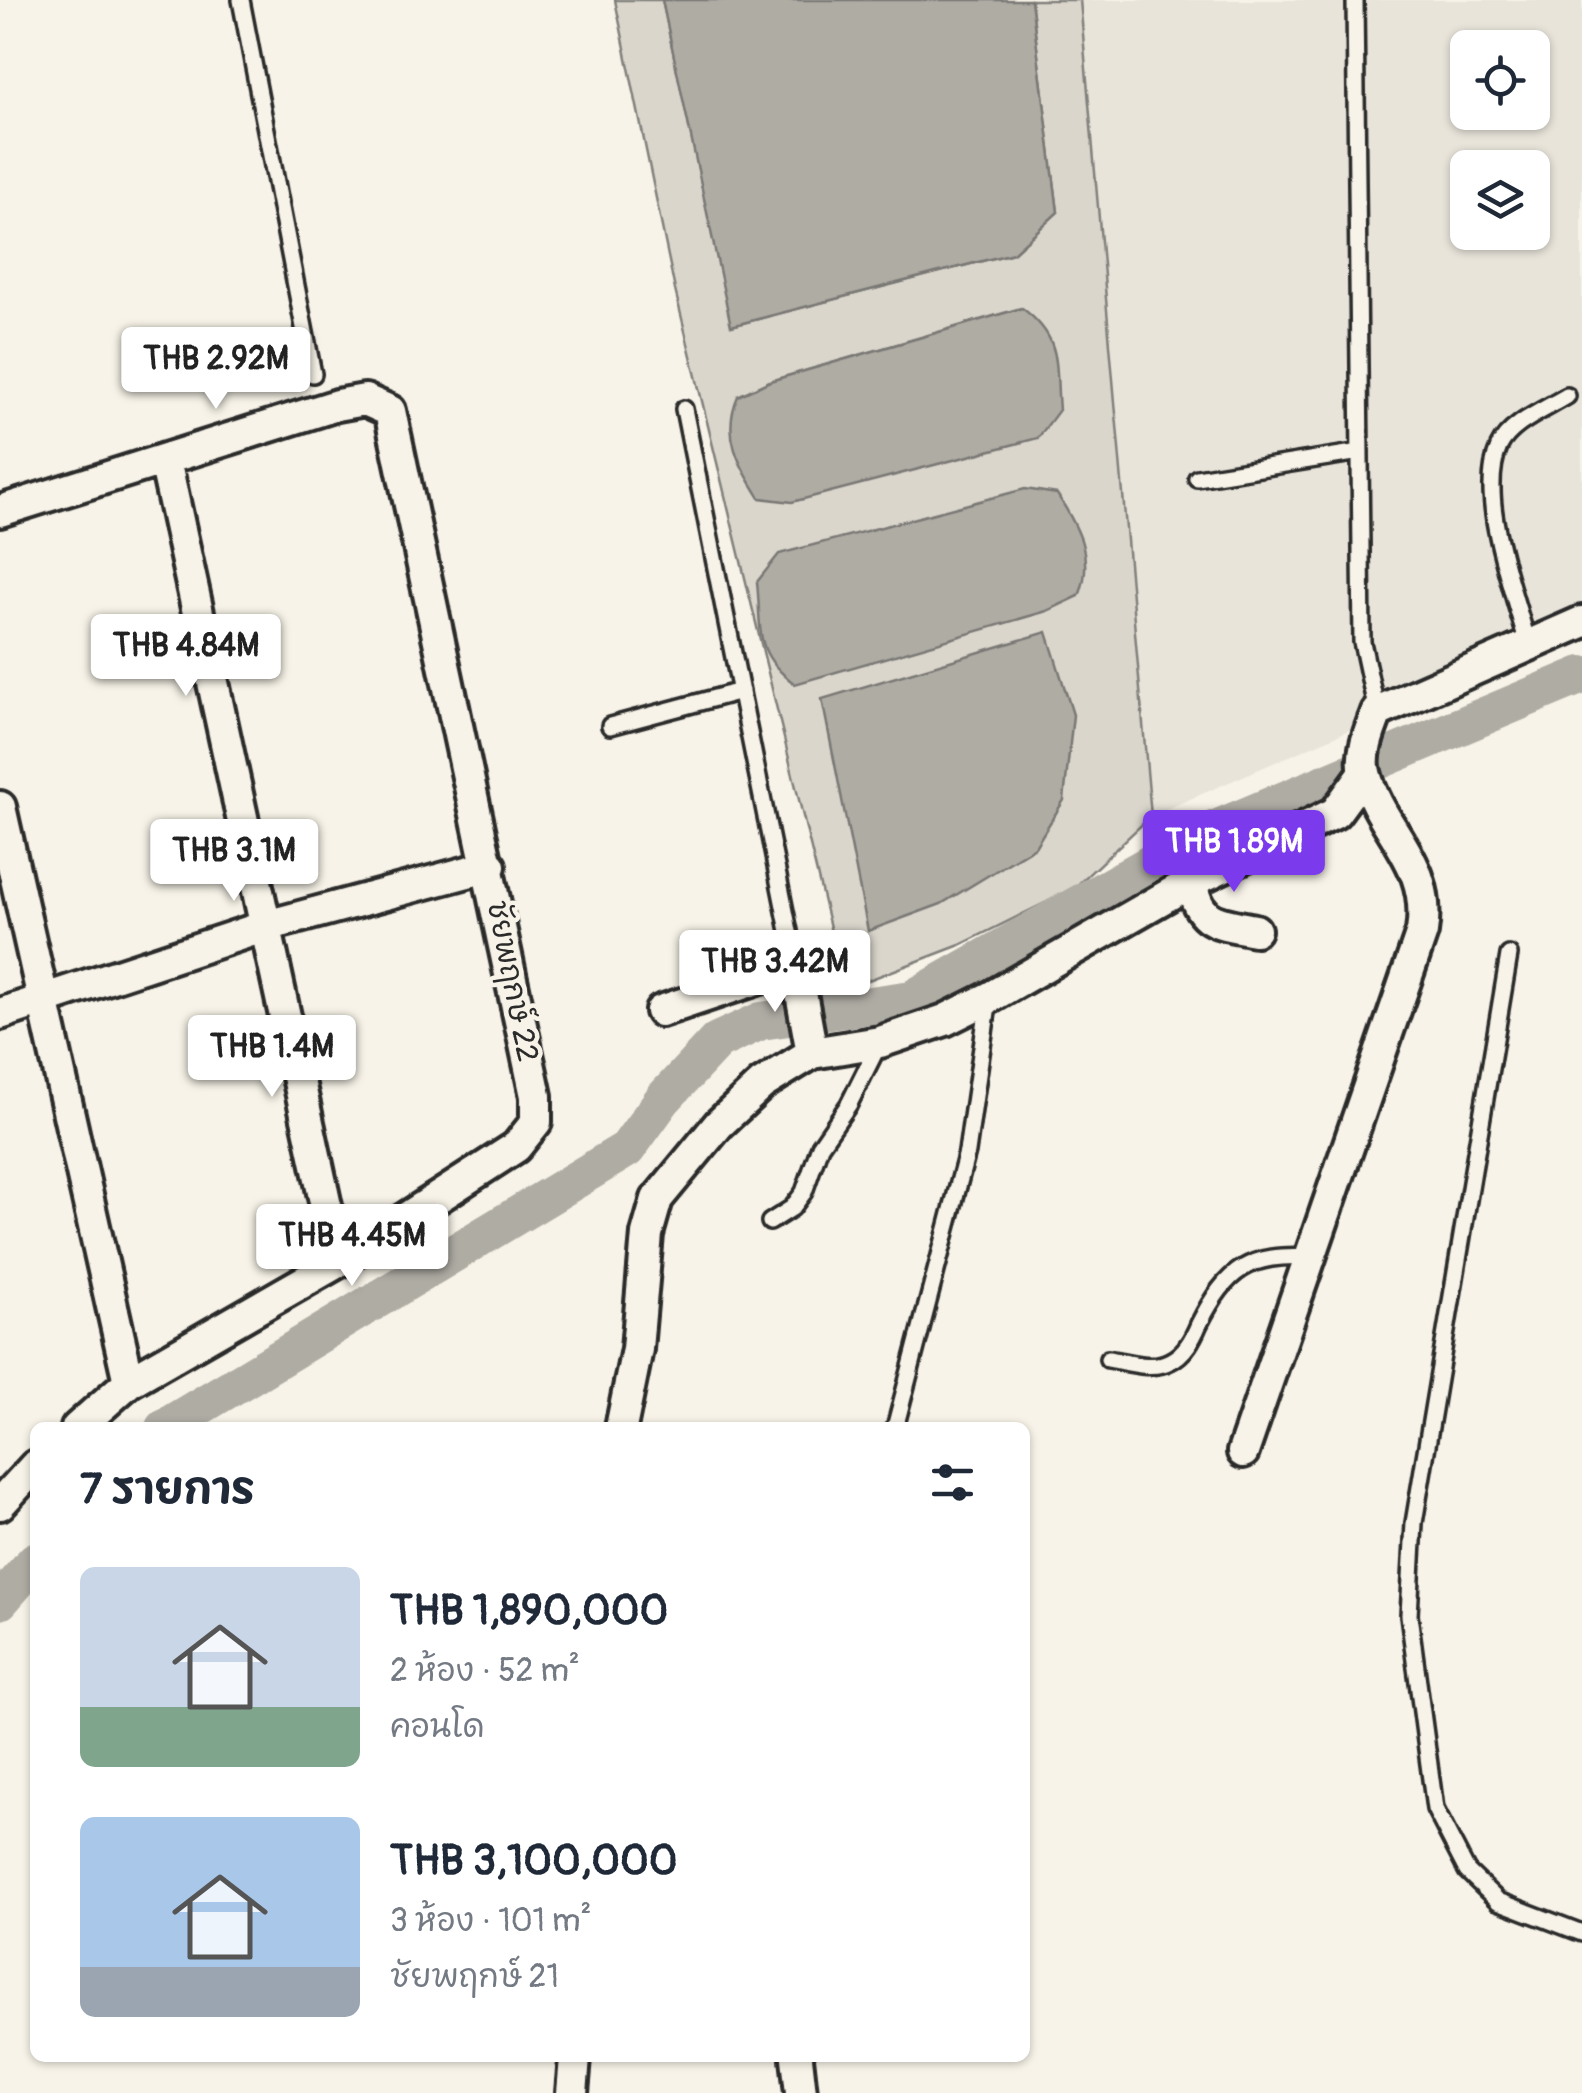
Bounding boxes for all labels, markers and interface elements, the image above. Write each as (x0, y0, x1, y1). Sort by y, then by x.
map controls (1450, 30, 1550, 250)
button: locate (1450, 30, 1550, 130)
button: layers (1450, 150, 1550, 250)
pin: THB 2.92M (102, 327, 330, 412)
text: THB 2.92M (143, 339, 289, 379)
pin: THB 4.84M (72, 614, 300, 699)
text: THB 4.84M (113, 626, 259, 666)
pin: THB 1.89M (1120, 810, 1348, 895)
pin: THB 3.1M (131, 819, 337, 904)
text: THB 1.89M (1165, 822, 1303, 862)
text: THB 3.1M (172, 831, 296, 871)
street label: ชัยพฤกษ์ 22 (478, 897, 548, 1065)
pin: THB 3.42M (661, 930, 889, 1015)
text: THB 3.42M (701, 942, 849, 982)
pin: THB 1.4M (169, 1015, 375, 1100)
text: THB 1.4M (210, 1027, 334, 1067)
pin: THB 4.45M (238, 1204, 466, 1289)
text: THB 4.45M (278, 1216, 426, 1256)
icon: filters (925, 1455, 980, 1510)
text: 7 รายการ (80, 1464, 255, 1516)
text: THB 1,890,000 (390, 1585, 668, 1637)
icon: home (160, 1607, 280, 1727)
text: 2 ห้อง · 52 m² (390, 1651, 580, 1691)
text: คอนโด (390, 1707, 484, 1747)
text: THB 3,100,000 (390, 1835, 677, 1887)
icon: home (160, 1857, 280, 1977)
text: 3 ห้อง · 101 m² (390, 1901, 591, 1941)
text: ชัยพฤกษ์ 21 (390, 1957, 559, 1997)

